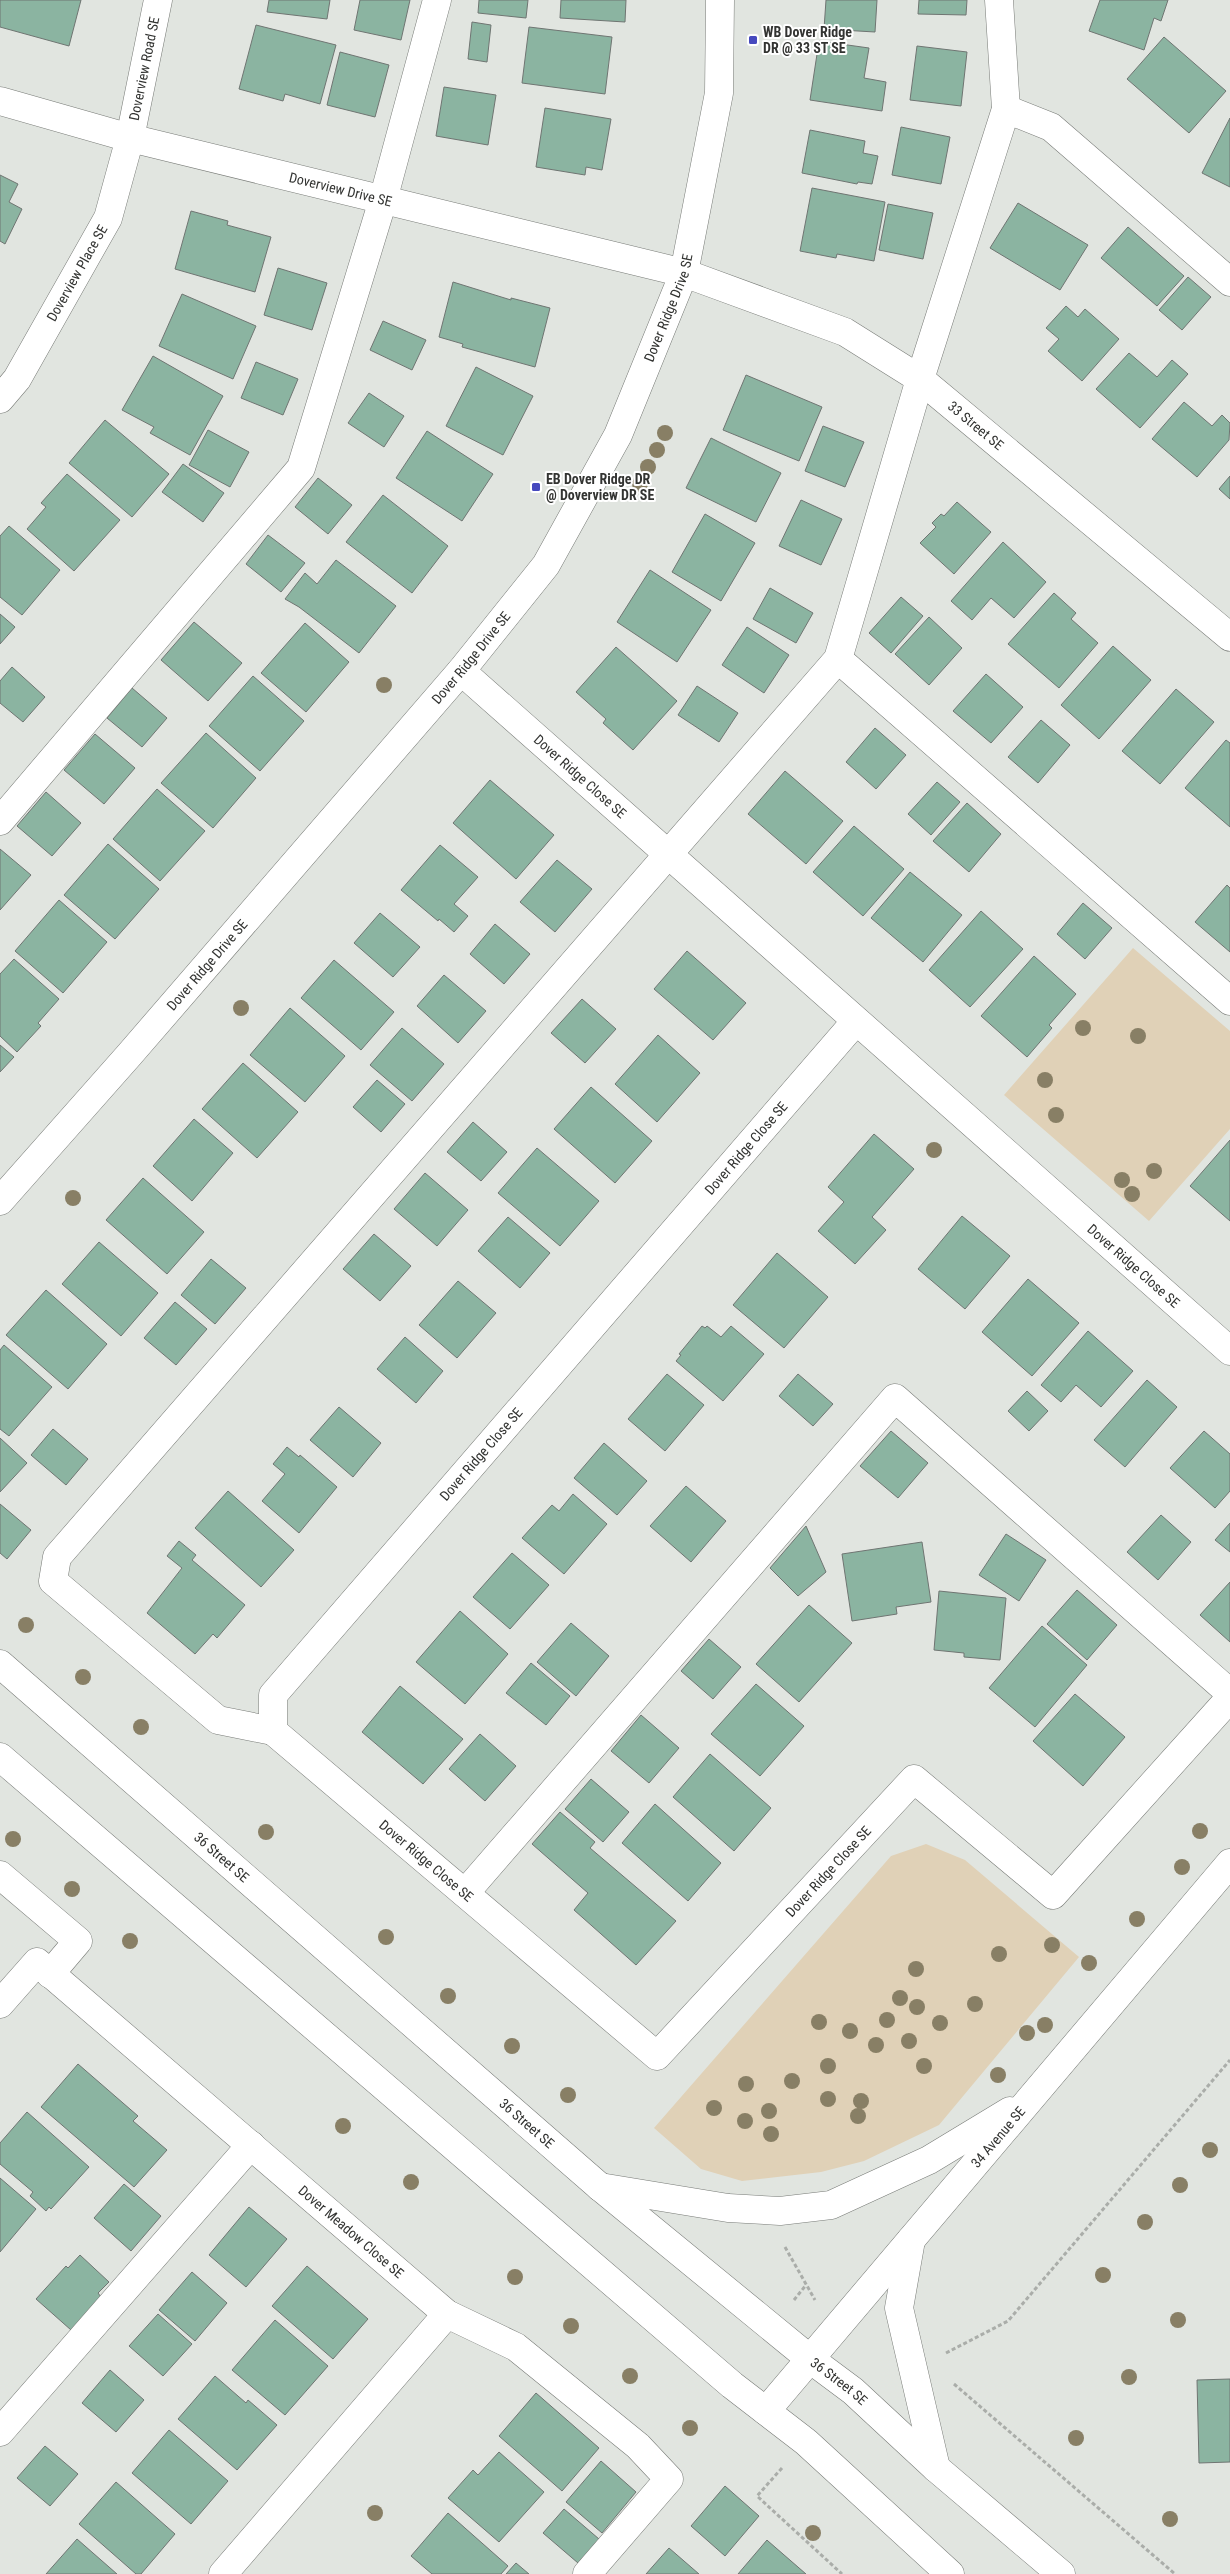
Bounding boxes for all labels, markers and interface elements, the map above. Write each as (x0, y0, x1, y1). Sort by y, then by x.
street label: Doverview Road SE (126, 15, 162, 122)
place label: WB Dover Ridge DR @ 33 ST SE (763, 24, 852, 56)
marker: WB Dover Ridge DR @ 33 ST SE (747, 34, 759, 46)
street label: Doverview Drive SE (288, 169, 394, 210)
street label: Doverview Place SE (43, 222, 110, 324)
street label: Dover Ridge Drive SE (641, 252, 696, 364)
street label: 33 Street SE (945, 398, 1007, 453)
place label: EB Dover Ridge DR @ Doverview DR SE (546, 471, 654, 503)
marker: EB Dover Ridge DR @ Doverview DR SE (530, 481, 542, 493)
street label: Dover Ridge Drive SE (428, 608, 513, 707)
street label: Dover Ridge Close SE (531, 731, 630, 821)
street label: Dover Ridge Drive SE (163, 916, 251, 1013)
street label: Dover Ridge Close SE (701, 1098, 791, 1198)
street label: Dover Ridge Close SE (1084, 1221, 1183, 1311)
street label: Dover Ridge Close SE (436, 1404, 526, 1504)
street label: Dover Ridge Close SE (376, 1817, 476, 1905)
street label: Dover Ridge Close SE (782, 1823, 874, 1920)
street label: 36 Street SE (191, 1829, 252, 1885)
street label: 36 Street SE (496, 2095, 558, 2151)
street label: 34 Avenue SE (968, 2103, 1028, 2171)
street label: Dover Meadow Close SE (295, 2182, 407, 2281)
street label: 36 Street SE (808, 2354, 871, 2408)

